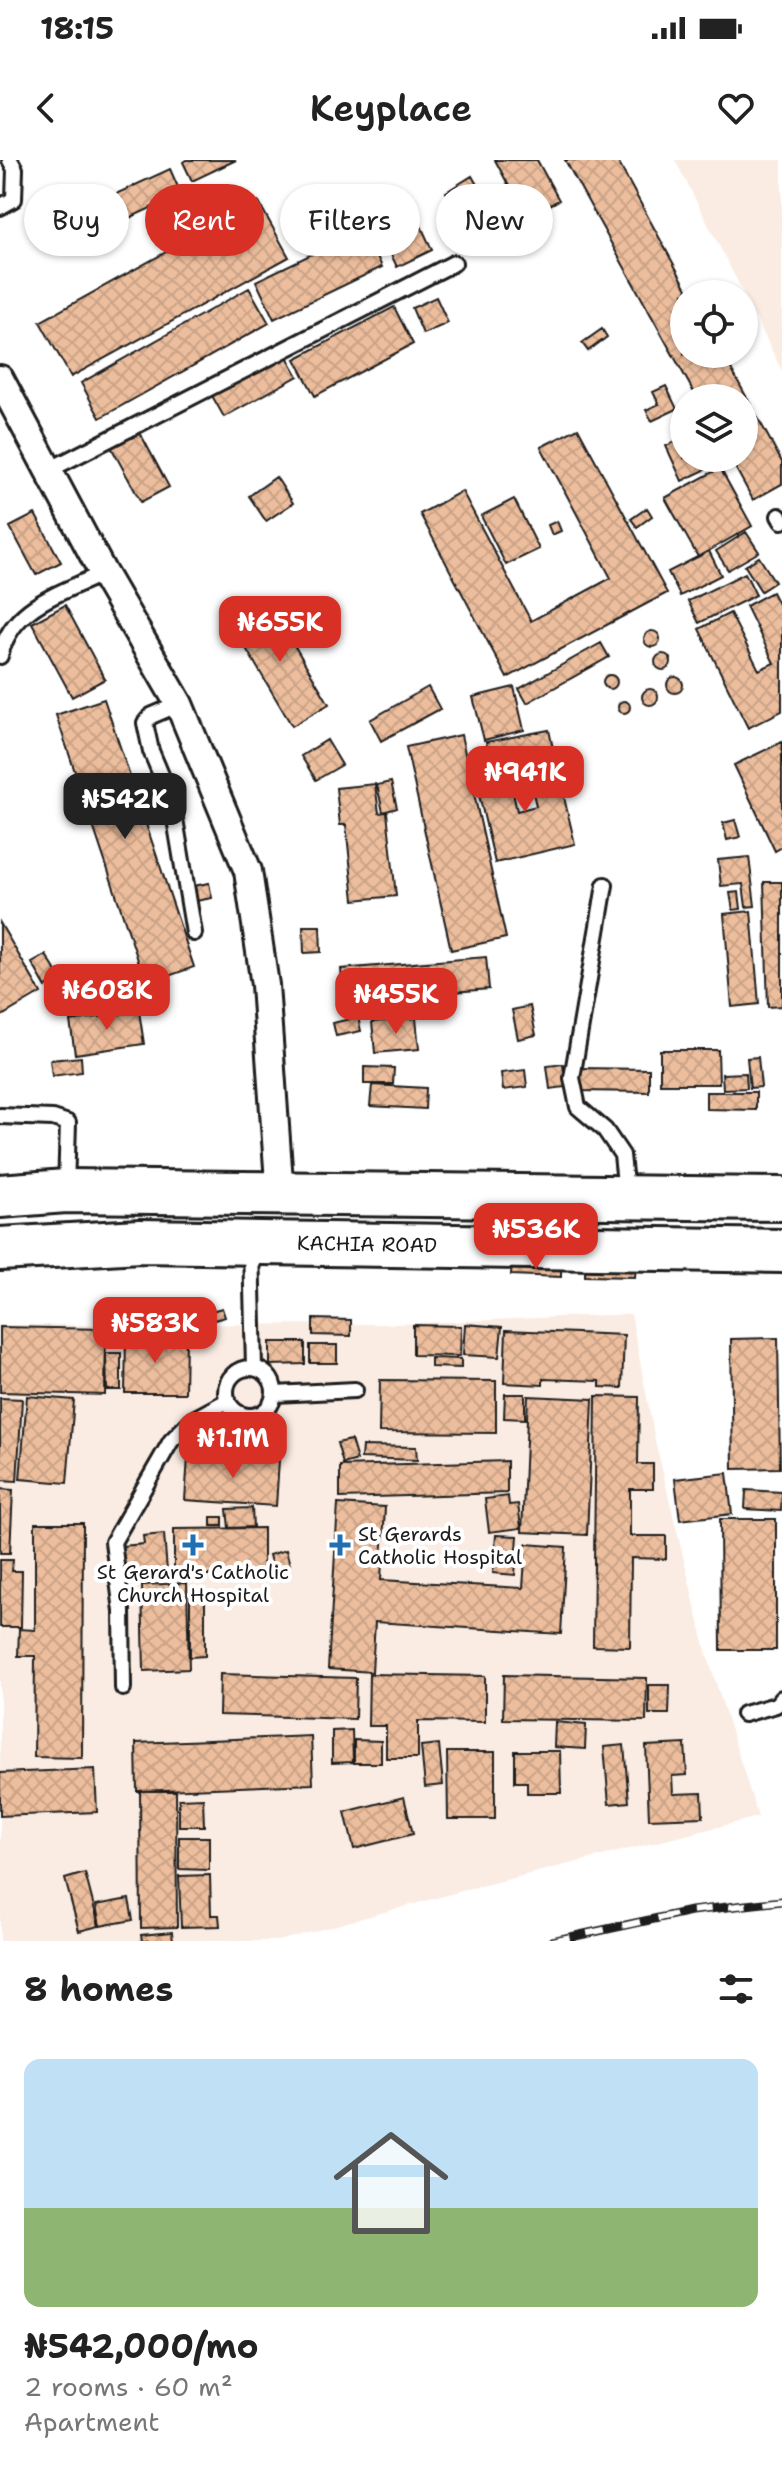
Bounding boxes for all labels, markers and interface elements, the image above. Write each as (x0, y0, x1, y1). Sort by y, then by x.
text: 18:15 (40, 8, 114, 49)
text: Keyplace (310, 84, 472, 133)
icon: back (24, 86, 68, 130)
icon: heart (714, 86, 758, 130)
chip: Buy (24, 184, 129, 256)
chip: Rent (145, 184, 264, 256)
chip: Filters (280, 184, 420, 256)
chip: New (436, 184, 553, 256)
map controls (670, 280, 758, 472)
button: locate (670, 280, 758, 368)
button: layers (670, 384, 758, 472)
pin: ₦655K (224, 596, 336, 664)
text: ₦655K (237, 604, 323, 639)
pin: ₦941K (469, 746, 581, 814)
text: ₦941K (484, 754, 566, 789)
pin: ₦542K (69, 773, 181, 841)
text: ₦542K (82, 781, 169, 816)
pin: ₦608K (51, 964, 163, 1032)
pin: ₦455K (340, 968, 452, 1036)
text: ₦608K (62, 972, 152, 1007)
text: ₦455K (353, 976, 439, 1011)
pin: ₦536K (480, 1203, 592, 1271)
text: ₦536K (492, 1211, 580, 1246)
street label: KACHIA ROAD (297, 1230, 437, 1258)
pin: ₦583K (99, 1297, 211, 1365)
text: ₦583K (111, 1305, 199, 1340)
pin: ₦1.1M (177, 1412, 289, 1480)
text: ₦1.1M (197, 1420, 269, 1455)
place label: St Gerards Catholic Hospital (358, 1521, 522, 1570)
marker: St Gerard's Catholic Church Hospital (182, 1534, 204, 1556)
marker: St Gerards Catholic Hospital (329, 1534, 351, 1556)
place label: St Gerard's Catholic Church Hospital (97, 1559, 289, 1608)
text: 8 homes (24, 1966, 173, 2012)
icon: filters (714, 1967, 758, 2011)
icon: home (319, 2111, 463, 2255)
text: ₦542,000/mo (24, 2323, 259, 2369)
text: 2 rooms · 60 m² (24, 2369, 233, 2404)
text: Apartment (24, 2404, 160, 2439)

